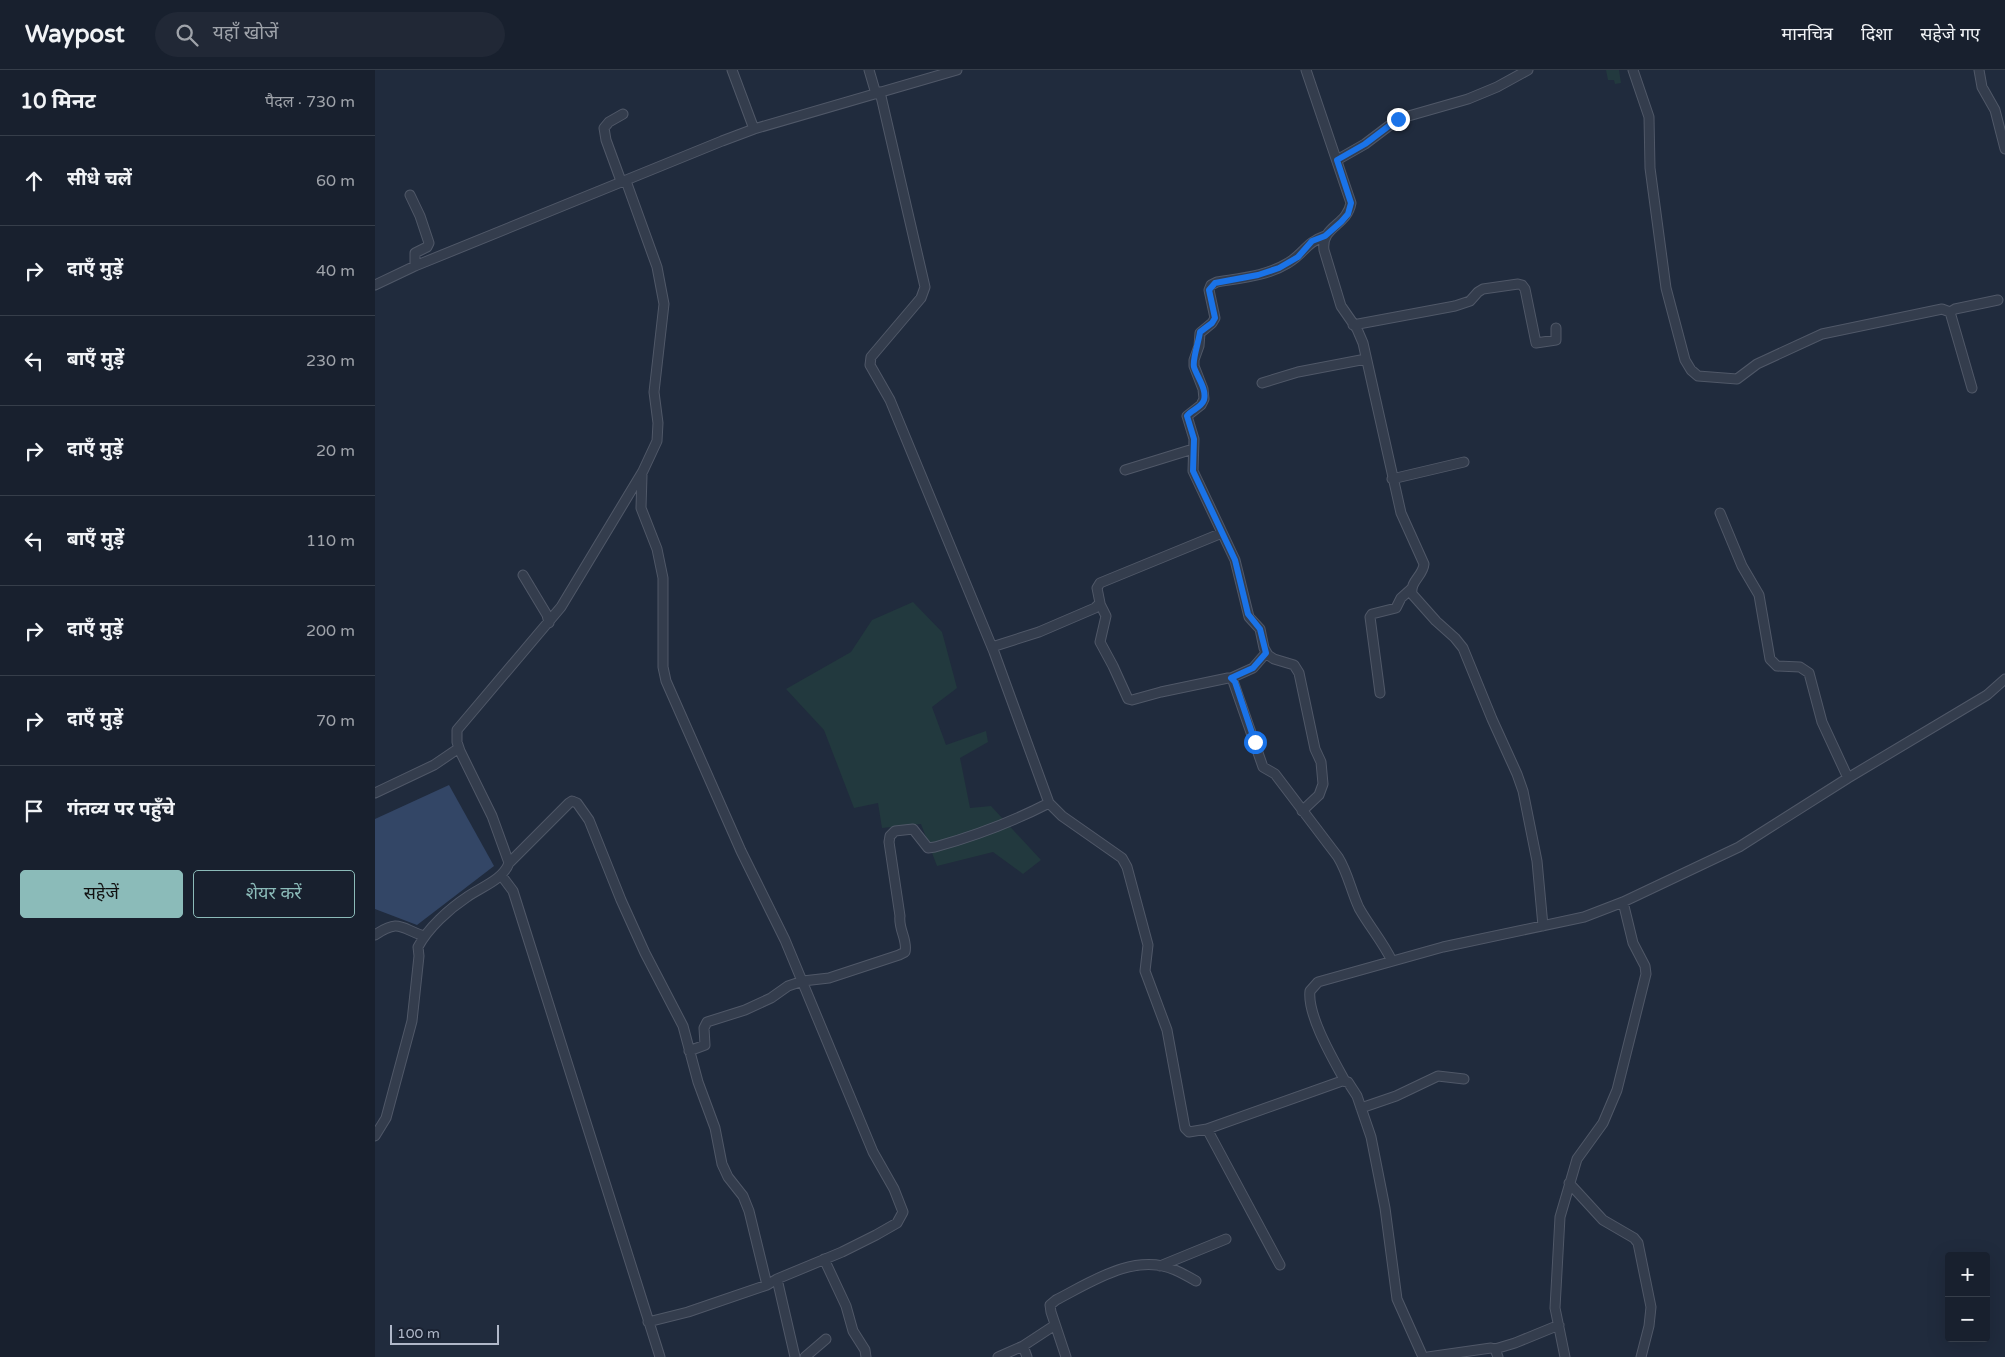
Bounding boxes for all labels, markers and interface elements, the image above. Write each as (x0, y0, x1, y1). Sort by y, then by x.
search box (155, 12, 505, 57)
text: Waypost (25, 20, 125, 49)
icon: search (173, 21, 201, 49)
text: यहाँ खोजें (213, 22, 278, 44)
text: मानचित्र (1782, 23, 1833, 45)
text: दिशा (1861, 23, 1892, 45)
text: सहेजे गए (1920, 23, 1980, 45)
text: 10 मिनट (20, 89, 96, 114)
text: पैदल · 730 m (265, 92, 355, 112)
route end (1387, 108, 1410, 131)
icon: ahead (20, 167, 48, 195)
text: सीधे चलें (67, 168, 132, 190)
text: 60 m (316, 171, 355, 191)
icon: right (20, 257, 48, 285)
text: दाएँ मुड़ें (67, 258, 123, 280)
text: 40 m (316, 261, 355, 281)
icon: left (20, 347, 48, 375)
text: बाएँ मुड़ें (67, 348, 124, 370)
text: 230 m (306, 351, 355, 371)
icon: right (20, 437, 48, 465)
text: दाएँ मुड़ें (67, 438, 123, 460)
text: 20 m (316, 441, 355, 461)
icon: left (20, 527, 48, 555)
text: बाएँ मुड़ें (67, 528, 124, 550)
text: 110 m (306, 531, 355, 551)
icon: right (20, 617, 48, 645)
text: दाएँ मुड़ें (67, 618, 123, 640)
text: 200 m (306, 621, 355, 641)
icon: right (20, 707, 48, 735)
text: दाएँ मुड़ें (67, 708, 123, 730)
text: 70 m (316, 711, 355, 731)
route start (1244, 731, 1267, 754)
icon: arrive (20, 797, 48, 825)
text: गंतव्य पर पहुँचे (67, 798, 175, 820)
button: सहेजें (20, 870, 183, 918)
button: शेयर करें (193, 870, 355, 918)
map controls (1945, 1252, 1990, 1342)
button: + (1945, 1252, 1990, 1297)
button: − (1945, 1297, 1990, 1342)
scale bar (390, 1322, 499, 1345)
text: 100 m (397, 1325, 440, 1342)

